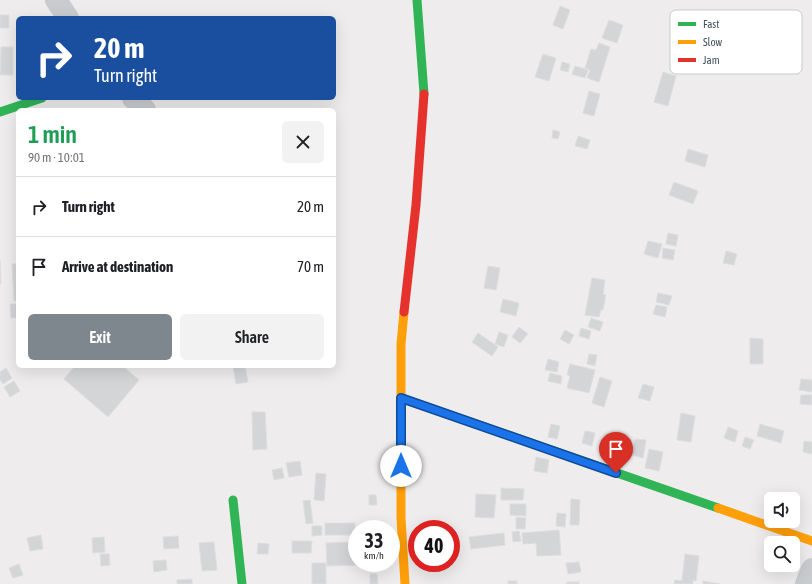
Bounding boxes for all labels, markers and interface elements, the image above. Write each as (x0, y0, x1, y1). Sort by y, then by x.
legend (670, 10, 802, 74)
text: Fast (703, 18, 719, 30)
icon: right (28, 32, 80, 84)
text: 20 m (94, 32, 144, 64)
text: Slow (703, 36, 722, 48)
text: Jam (703, 54, 720, 66)
text: Turn right (94, 65, 157, 86)
text: 1 min (28, 121, 77, 148)
button: close (282, 121, 324, 163)
text: 90 m · 10:01 (28, 150, 85, 165)
icon: right (28, 196, 50, 218)
text: Turn right (62, 198, 115, 215)
text: 20 m (297, 198, 324, 215)
icon: arrive (28, 256, 50, 278)
text: Arrive at destination (62, 258, 173, 275)
text: 70 m (297, 258, 324, 275)
button: Exit (28, 314, 172, 360)
button: Share (180, 314, 324, 360)
pin (599, 432, 633, 473)
icon: arrive (605, 438, 627, 460)
position arrow (380, 445, 422, 487)
map controls (764, 492, 800, 572)
button: sound (764, 492, 800, 528)
speed limit sign: 40 (408, 520, 460, 572)
text: 33 (365, 529, 383, 552)
button: search (764, 536, 800, 572)
text: km/h (364, 550, 384, 561)

